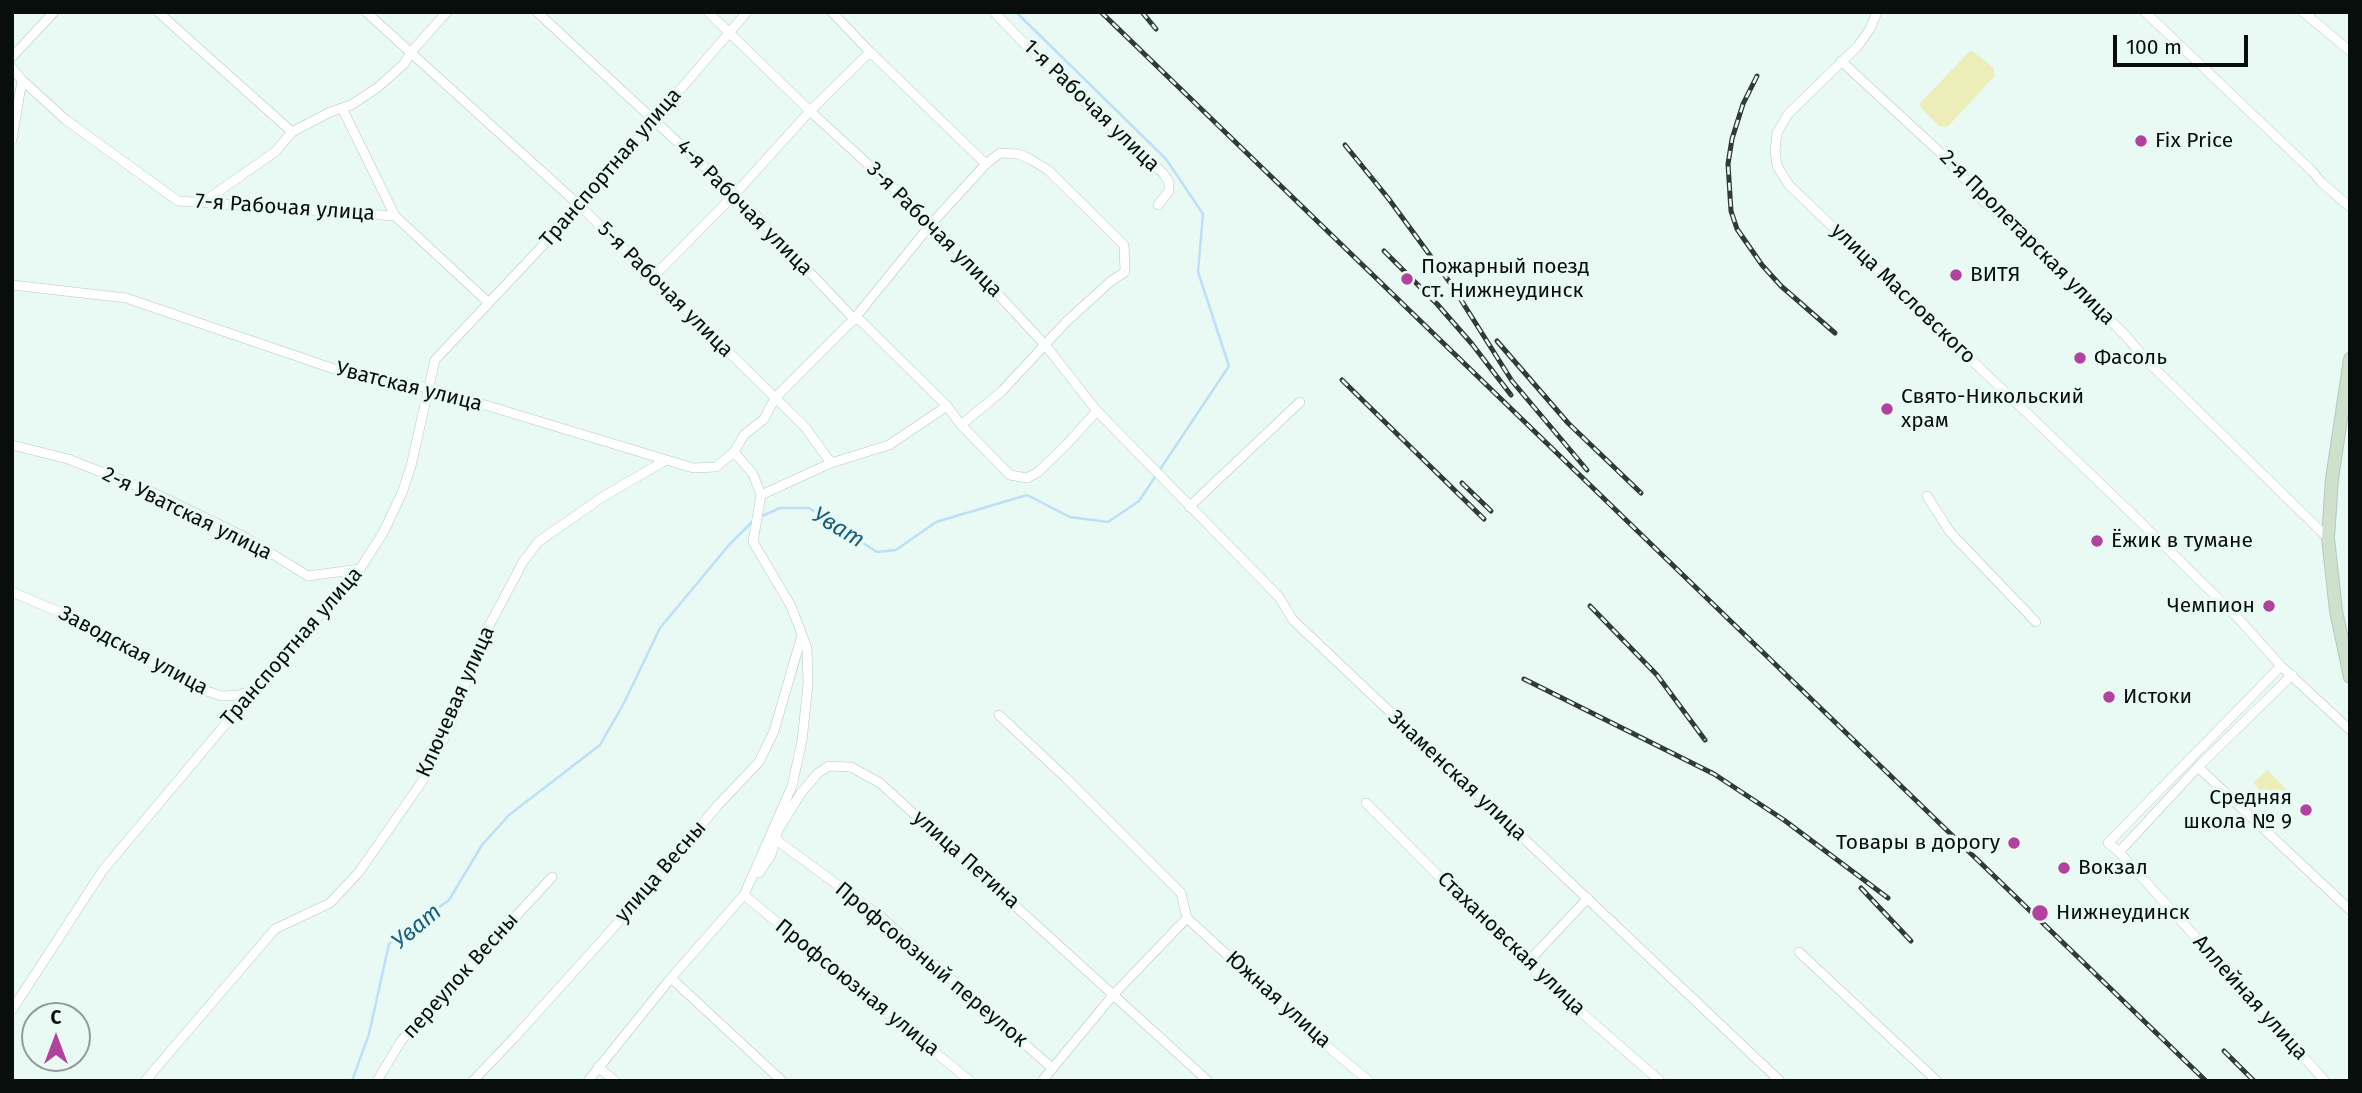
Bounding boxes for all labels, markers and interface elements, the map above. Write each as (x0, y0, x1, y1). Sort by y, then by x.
scale bar (2117, 21, 2252, 65)
street label: 1-я Рабочая улица (1018, 34, 1164, 178)
text: 100 m (2126, 34, 2182, 60)
street label: Транспортная улица (535, 83, 687, 253)
place label: Fix Price (2155, 128, 2233, 154)
marker: Fix Price (2133, 133, 2149, 149)
street label: 4-я Рабочая улица (671, 135, 817, 281)
street label: 2-я Пролетарская улица (1934, 145, 2120, 331)
street label: 3-я Рабочая улица (861, 157, 1007, 303)
street label: 7-я Рабочая улица (194, 189, 376, 227)
street label: 5-я Рабочая улица (592, 217, 738, 363)
street label: улица Масловского (1825, 218, 1981, 370)
place label: Пожарный поезд ст. Нижнеудинск (1421, 254, 1590, 304)
place label: ВИТЯ (1970, 262, 2020, 288)
marker: ВИТЯ (1948, 267, 1964, 283)
marker: Пожарный поезд ст. Нижнеудинск (1399, 271, 1415, 287)
place label: Фасоль (2094, 345, 2167, 371)
marker: Фасоль (2072, 350, 2088, 366)
street label: Уватская улица (333, 357, 485, 417)
place label: Свято-Никольский храм (1901, 384, 2084, 434)
marker: Свято-Никольский храм (1879, 401, 1895, 417)
street label: 2-я Уватская улица (98, 462, 276, 566)
water label: Уват (807, 502, 869, 554)
place label: Ёжик в тумане (2111, 528, 2253, 554)
marker: Ёжик в тумане (2089, 533, 2105, 549)
street label: Транспортная улица (216, 562, 368, 732)
place label: Чемпион (2167, 593, 2255, 619)
marker: Чемпион (2261, 598, 2277, 614)
street label: Заводская улица (54, 601, 212, 701)
street label: Ключевая улица (411, 623, 501, 781)
place label: Истоки (2123, 684, 2192, 710)
marker: Истоки (2101, 689, 2117, 705)
street label: Знаменская улица (1382, 705, 1532, 847)
place label: Средняя школа № 9 (2183, 785, 2292, 835)
marker: Средняя школа № 9 (2298, 802, 2314, 818)
street label: улица Петина (907, 805, 1025, 915)
street label: улица Весны (610, 816, 712, 928)
place label: Товары в дорогу (1836, 830, 2000, 856)
marker: Товары в дорогу (2006, 835, 2022, 851)
place label: Вокзал (2078, 855, 2148, 881)
marker: Вокзал (2056, 860, 2072, 876)
street label: Стахановская улица (1432, 867, 1590, 1021)
street label: Профсоюзный переулок (830, 877, 1032, 1053)
water label: Уват (387, 898, 447, 956)
place label: Нижнеудинск (2056, 900, 2190, 926)
marker: Нижнеудинск (2030, 903, 2050, 923)
street label: переулок Весны (398, 908, 524, 1044)
street label: Профсоюзная улица (770, 914, 944, 1062)
street label: Аллейная улица (2187, 930, 2313, 1066)
street label: Южная улица (1220, 946, 1336, 1054)
north arrow (21, 1002, 91, 1072)
text: С (51, 1006, 61, 1029)

